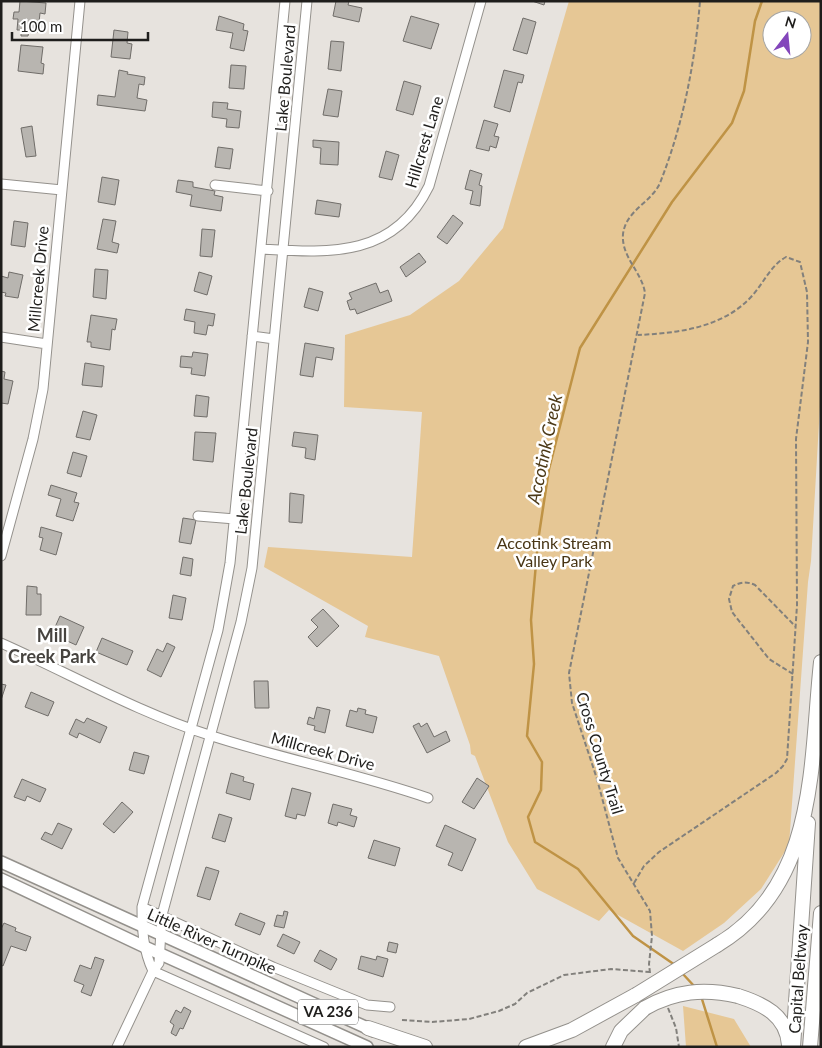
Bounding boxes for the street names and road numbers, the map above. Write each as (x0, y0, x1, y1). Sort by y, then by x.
street label: Lake Boulevard (270, 24, 299, 132)
street label: Hillcrest Lane (400, 93, 447, 190)
street label: Millcreek Drive (23, 225, 52, 333)
street label: Lake Boulevard (230, 427, 261, 535)
street label: Cross County Trail (573, 690, 628, 816)
street label: Millcreek Drive (269, 728, 377, 773)
street label: Little River Turnpike (145, 904, 280, 977)
street label: Capital Beltway (784, 923, 811, 1034)
road number: VA 236 (298, 1000, 358, 1024)

